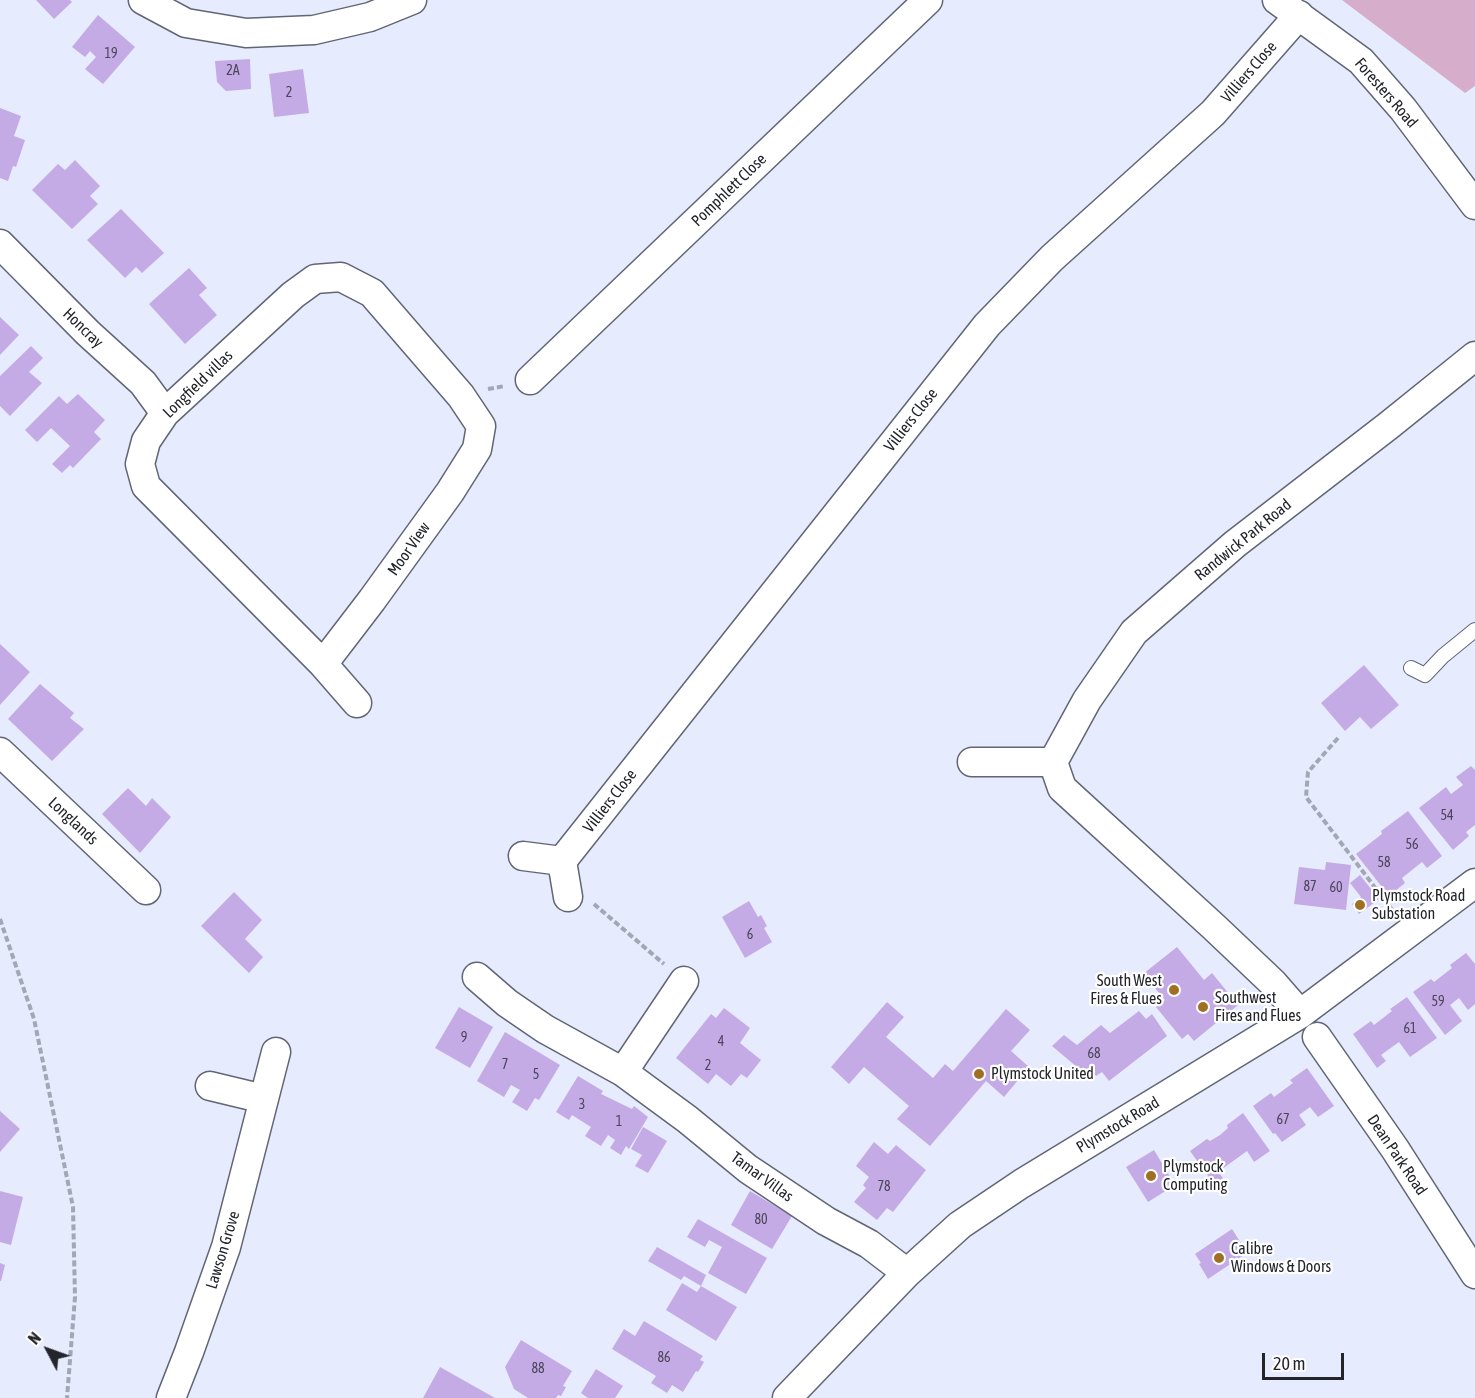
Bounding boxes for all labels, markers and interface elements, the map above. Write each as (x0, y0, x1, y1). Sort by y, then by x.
street label: Villiers Close (1217, 37, 1281, 107)
house number: 19 (104, 46, 118, 62)
street label: Foresters Road (1351, 54, 1421, 132)
house number: 2A (226, 63, 240, 79)
house number: 2 (286, 85, 292, 101)
street label: Pomphlett Close (688, 150, 770, 230)
street label: Honcray (59, 304, 107, 352)
street label: Longfield villas (159, 346, 237, 422)
street label: Villiers Close (880, 384, 942, 456)
street label: Randwick Park Road (1191, 495, 1295, 585)
street label: Moor View (384, 519, 434, 579)
street label: Villiers Close (579, 765, 641, 837)
street label: Longlands (44, 793, 102, 849)
house number: 54 (1440, 808, 1454, 824)
house number: 56 (1405, 837, 1419, 853)
house number: 58 (1377, 855, 1391, 871)
house number: 87 (1303, 879, 1317, 895)
house number: 60 (1329, 880, 1343, 896)
place label: Plymstock Road Substation (1372, 886, 1465, 924)
marker: Plymstock Road Substation (1353, 898, 1367, 912)
house number: 6 (747, 927, 753, 943)
place label: South West Fires & Flues (1090, 971, 1162, 1009)
marker: South West Fires & Flues (1167, 983, 1181, 997)
place label: Southwest Fires and Flues (1215, 988, 1301, 1026)
house number: 59 (1431, 994, 1445, 1010)
marker: Southwest Fires and Flues (1196, 1000, 1210, 1014)
house number: 61 (1403, 1021, 1417, 1037)
house number: 9 (461, 1030, 467, 1046)
house number: 4 (718, 1034, 724, 1050)
house number: 68 (1087, 1046, 1101, 1062)
house number: 7 (502, 1057, 508, 1073)
house number: 2 (705, 1058, 711, 1074)
place label: Plymstock United (991, 1064, 1094, 1084)
house number: 5 (533, 1067, 539, 1083)
marker: Plymstock United (972, 1067, 986, 1081)
street label: Plymstock Road (1073, 1093, 1163, 1157)
house number: 3 (579, 1097, 585, 1113)
street label: Dean Park Road (1363, 1111, 1431, 1199)
house number: 67 (1276, 1112, 1290, 1128)
house number: 1 (616, 1114, 622, 1130)
street label: Tamar Villas (727, 1148, 797, 1206)
place label: Plymstock Computing (1163, 1157, 1227, 1195)
marker: Plymstock Computing (1144, 1169, 1158, 1183)
house number: 78 (877, 1179, 891, 1195)
street label: Lawson Grove (202, 1209, 244, 1291)
house number: 80 (754, 1212, 768, 1228)
place label: Calibre Windows & Doors (1231, 1239, 1331, 1277)
marker: Calibre Windows & Doors (1212, 1251, 1226, 1265)
north arrow (18, 1320, 78, 1380)
text: N (25, 1329, 44, 1348)
scale bar (1265, 1341, 1348, 1379)
house number: 86 (657, 1350, 671, 1366)
text: 20 m (1273, 1353, 1305, 1374)
house number: 88 (531, 1361, 545, 1377)

